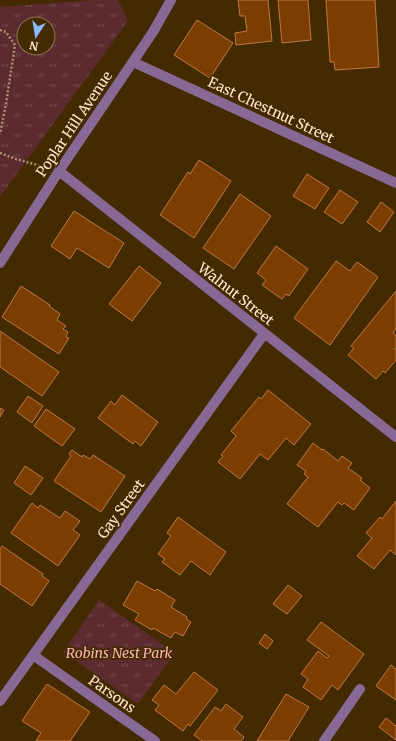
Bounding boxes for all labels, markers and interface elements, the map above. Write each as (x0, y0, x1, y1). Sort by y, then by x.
north arrow (16, 16, 56, 56)
text: N (28, 38, 40, 54)
street label: Poplar Hill Avenue (32, 68, 116, 180)
street label: East Chestnut Street (205, 73, 337, 147)
street label: Walnut Street (194, 258, 278, 330)
street label: Gay Street (93, 475, 149, 542)
park label: Robins Nest Park (66, 644, 173, 662)
street label: Parsons (85, 671, 139, 717)

